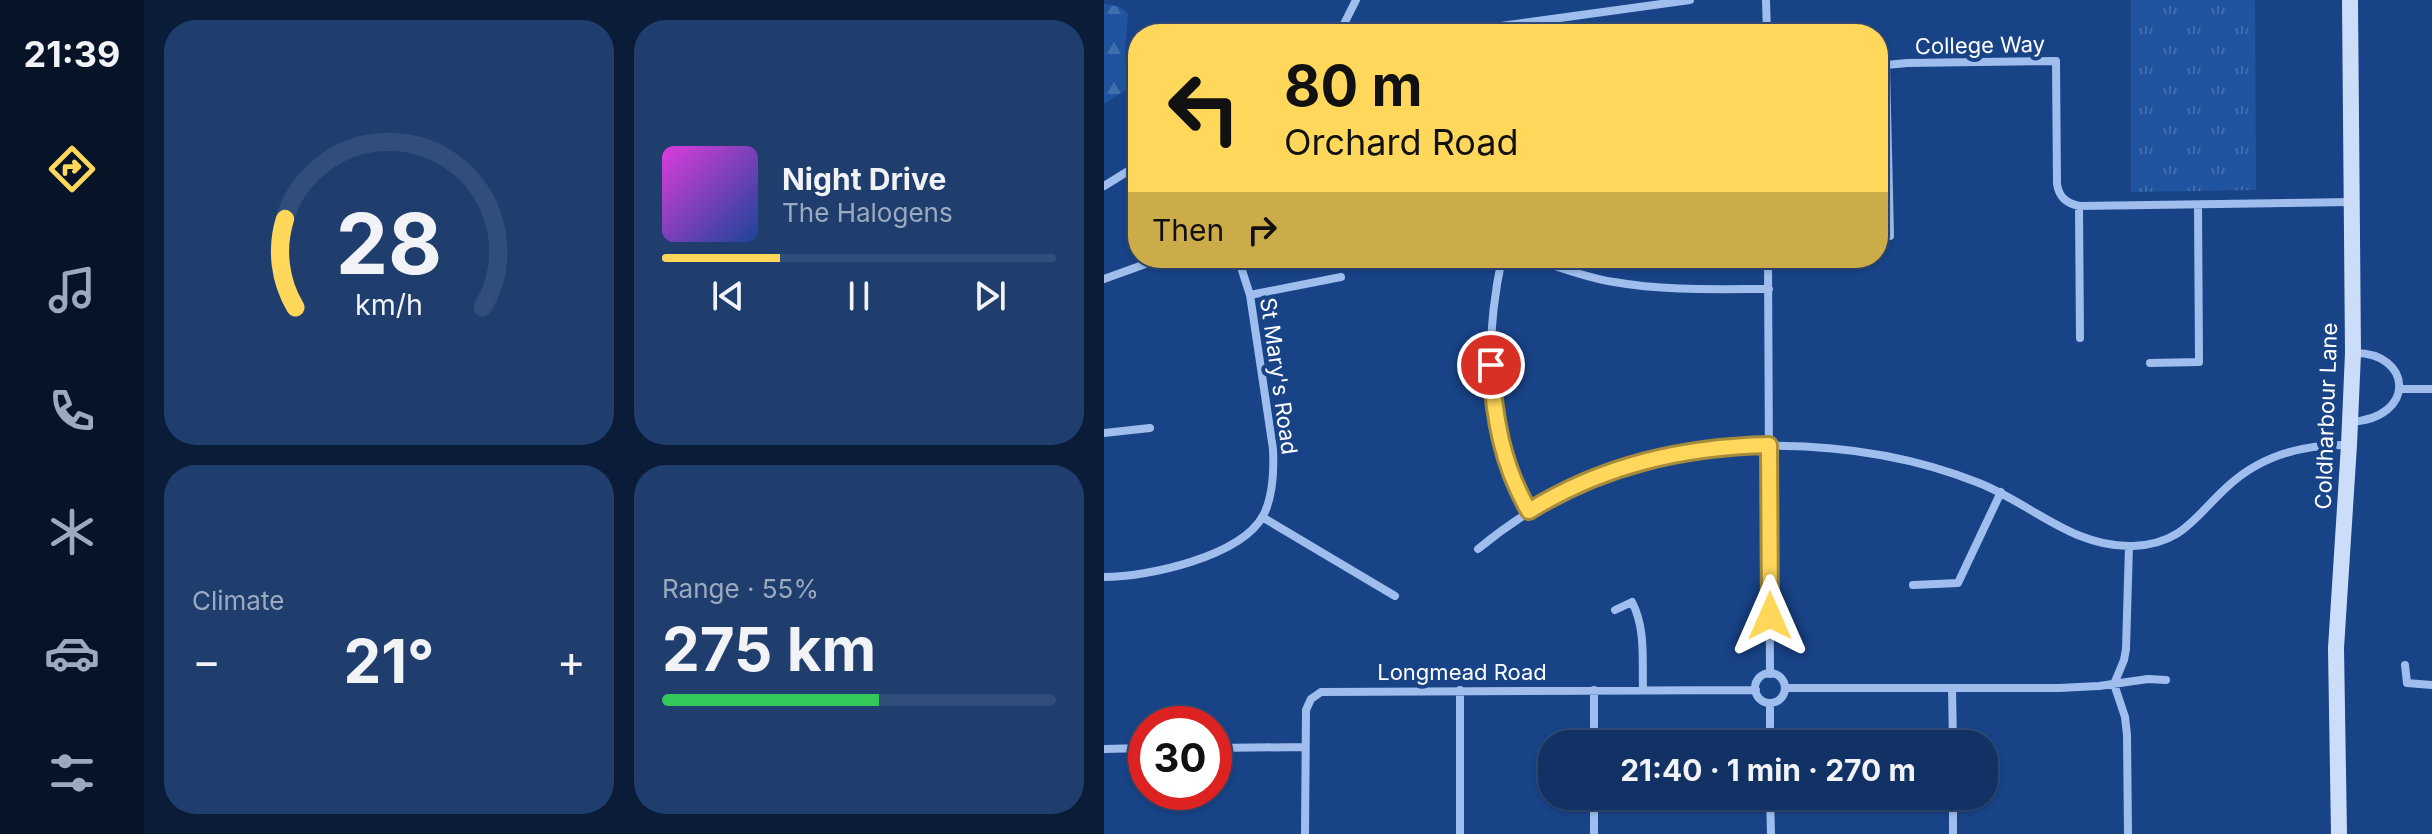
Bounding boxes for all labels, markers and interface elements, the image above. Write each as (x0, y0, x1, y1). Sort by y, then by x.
street label: College Way (1915, 31, 2045, 59)
text: 21:39 (24, 32, 120, 76)
text: 80 m (1284, 52, 1423, 120)
icon: left (1152, 56, 1256, 160)
text: Orchard Road (1284, 120, 1519, 164)
icon: directions (44, 141, 100, 197)
text: Night Drive (782, 161, 946, 197)
text: 28 (336, 193, 442, 294)
text: The Halogens (782, 197, 953, 228)
icon: right (1240, 208, 1284, 252)
text: Then (1152, 212, 1224, 248)
icon: music (44, 262, 100, 318)
icon: previous (706, 274, 750, 318)
icon: pause (837, 274, 881, 318)
icon: next (968, 274, 1012, 318)
text: km/h (355, 287, 423, 322)
street label: St Mary's Road (1255, 296, 1303, 456)
street label: Coldharbour Lane (2310, 322, 2342, 510)
pin (1457, 331, 1525, 399)
icon: arrive (1469, 343, 1513, 387)
icon: phone (44, 383, 100, 439)
icon: climate (44, 504, 100, 560)
text: Range · 55% (662, 573, 819, 604)
position arrow (1728, 574, 1812, 658)
text: Climate (192, 585, 284, 616)
text: 275 km (662, 613, 876, 685)
icon: car (44, 625, 100, 681)
text: 21° (343, 625, 435, 697)
text: − (192, 634, 221, 688)
text: + (557, 634, 586, 688)
street label: Longmead Road (1377, 659, 1547, 685)
speed limit sign: 30 (1128, 706, 1232, 810)
icon: filters (44, 745, 100, 801)
text: 21:40 · 1 min · 270 m (1620, 752, 1916, 788)

